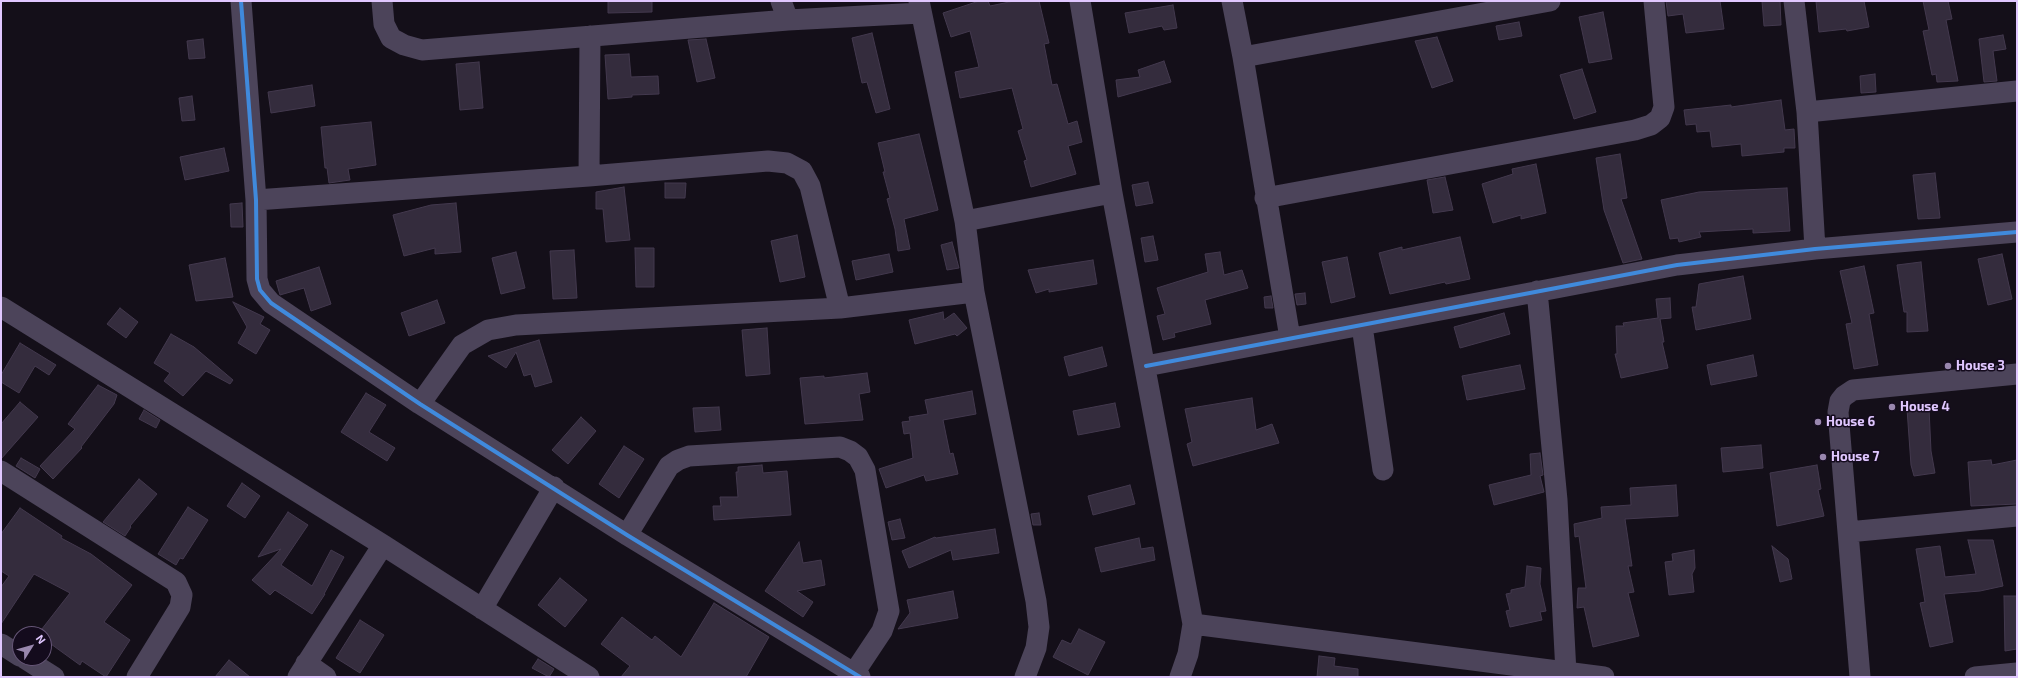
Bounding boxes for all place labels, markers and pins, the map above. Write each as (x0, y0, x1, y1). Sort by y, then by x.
place label: House 3 (1956, 358, 2005, 374)
marker: House 3 (1943, 361, 1953, 371)
place label: House 4 (1900, 399, 1950, 415)
marker: House 4 (1887, 402, 1897, 412)
place label: House 6 (1826, 414, 1875, 430)
marker: House 6 (1813, 417, 1823, 427)
place label: House 7 (1831, 449, 1879, 465)
marker: House 7 (1818, 452, 1828, 462)

